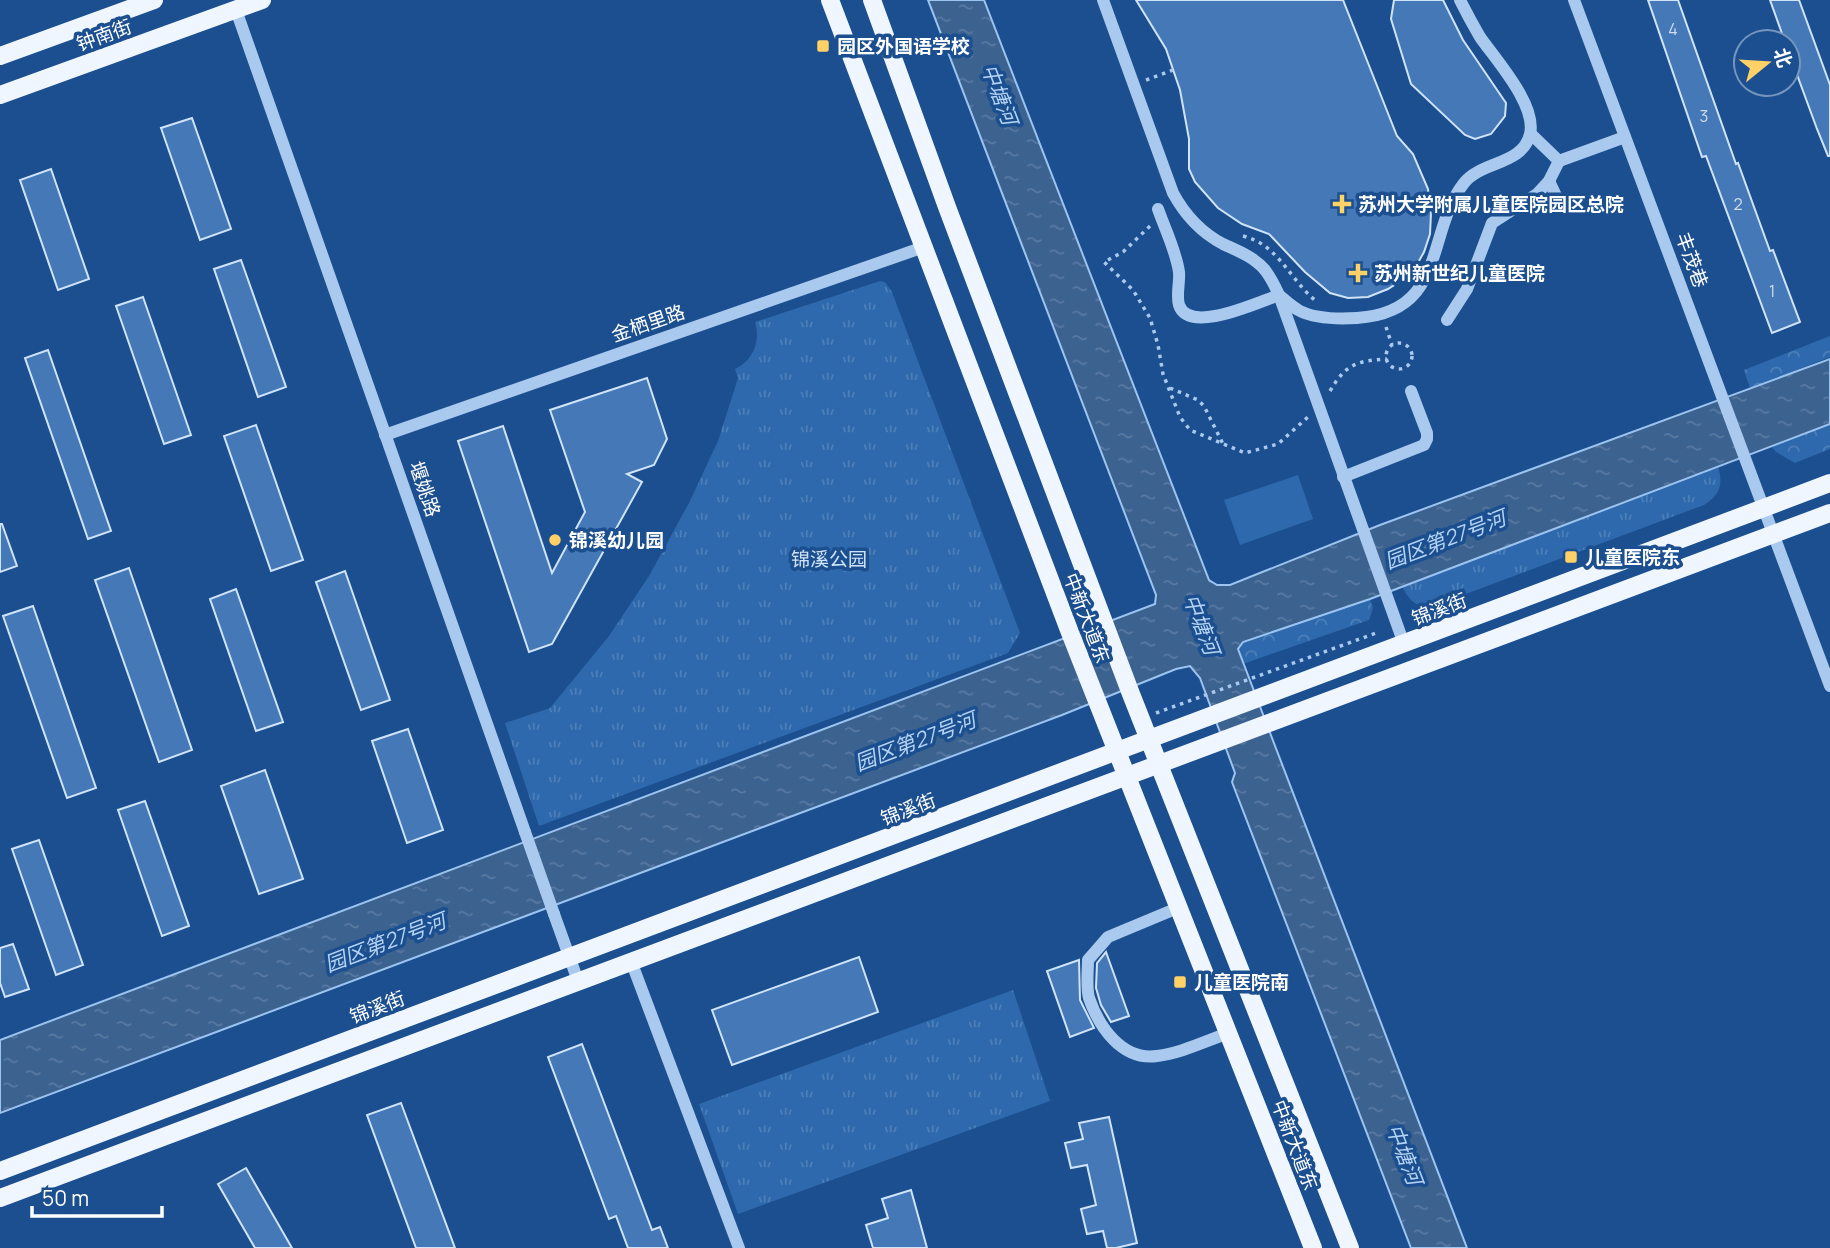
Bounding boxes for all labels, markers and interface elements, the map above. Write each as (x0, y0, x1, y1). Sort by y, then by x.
street label: 钟南街 (73, 13, 135, 57)
house number: 4 (1668, 18, 1678, 40)
north arrow (1732, 28, 1802, 98)
place label: 园区外国语学校 (837, 33, 970, 59)
marker: 园区外国语学校 (815, 38, 831, 54)
text: 北 (1768, 45, 1798, 71)
water label: 中塘河 (976, 60, 1026, 132)
house number: 3 (1700, 105, 1708, 127)
place label: 苏州大学附属儿童医院园区总院 (1358, 191, 1624, 217)
house number: 2 (1733, 193, 1743, 215)
marker: 苏州大学附属儿童医院园区总院 (1332, 194, 1352, 214)
street label: 丰茂巷 (1670, 229, 1714, 291)
place label: 苏州新世纪儿童医院 (1374, 260, 1545, 286)
marker: 苏州新世纪儿童医院 (1348, 263, 1368, 283)
house number: 1 (1769, 280, 1775, 302)
street label: 金栖里路 (608, 298, 688, 348)
street label: 堰姚路 (403, 458, 447, 520)
water label: 园区第27号河 (1380, 502, 1513, 575)
place label: 锦溪幼儿园 (569, 527, 664, 553)
marker: 锦溪幼儿园 (547, 532, 563, 548)
place label: 儿童医院东 (1585, 544, 1680, 570)
park label: 锦溪公园 (791, 546, 867, 572)
marker: 儿童医院东 (1563, 549, 1579, 565)
street label: 中新大道东 (1058, 569, 1116, 667)
street label: 锦溪街 (1408, 587, 1470, 631)
water label: 中塘河 (1178, 590, 1228, 662)
water label: 园区第27号河 (850, 704, 983, 777)
street label: 锦溪街 (877, 787, 939, 831)
water label: 园区第27号河 (320, 905, 453, 978)
place label: 儿童医院南 (1194, 969, 1289, 995)
marker: 儿童医院南 (1172, 974, 1188, 990)
street label: 锦溪街 (346, 985, 408, 1029)
street label: 中新大道东 (1266, 1096, 1324, 1194)
water label: 中塘河 (1381, 1120, 1431, 1192)
scale bar (32, 1174, 161, 1218)
text: 50 m (42, 1184, 89, 1212)

